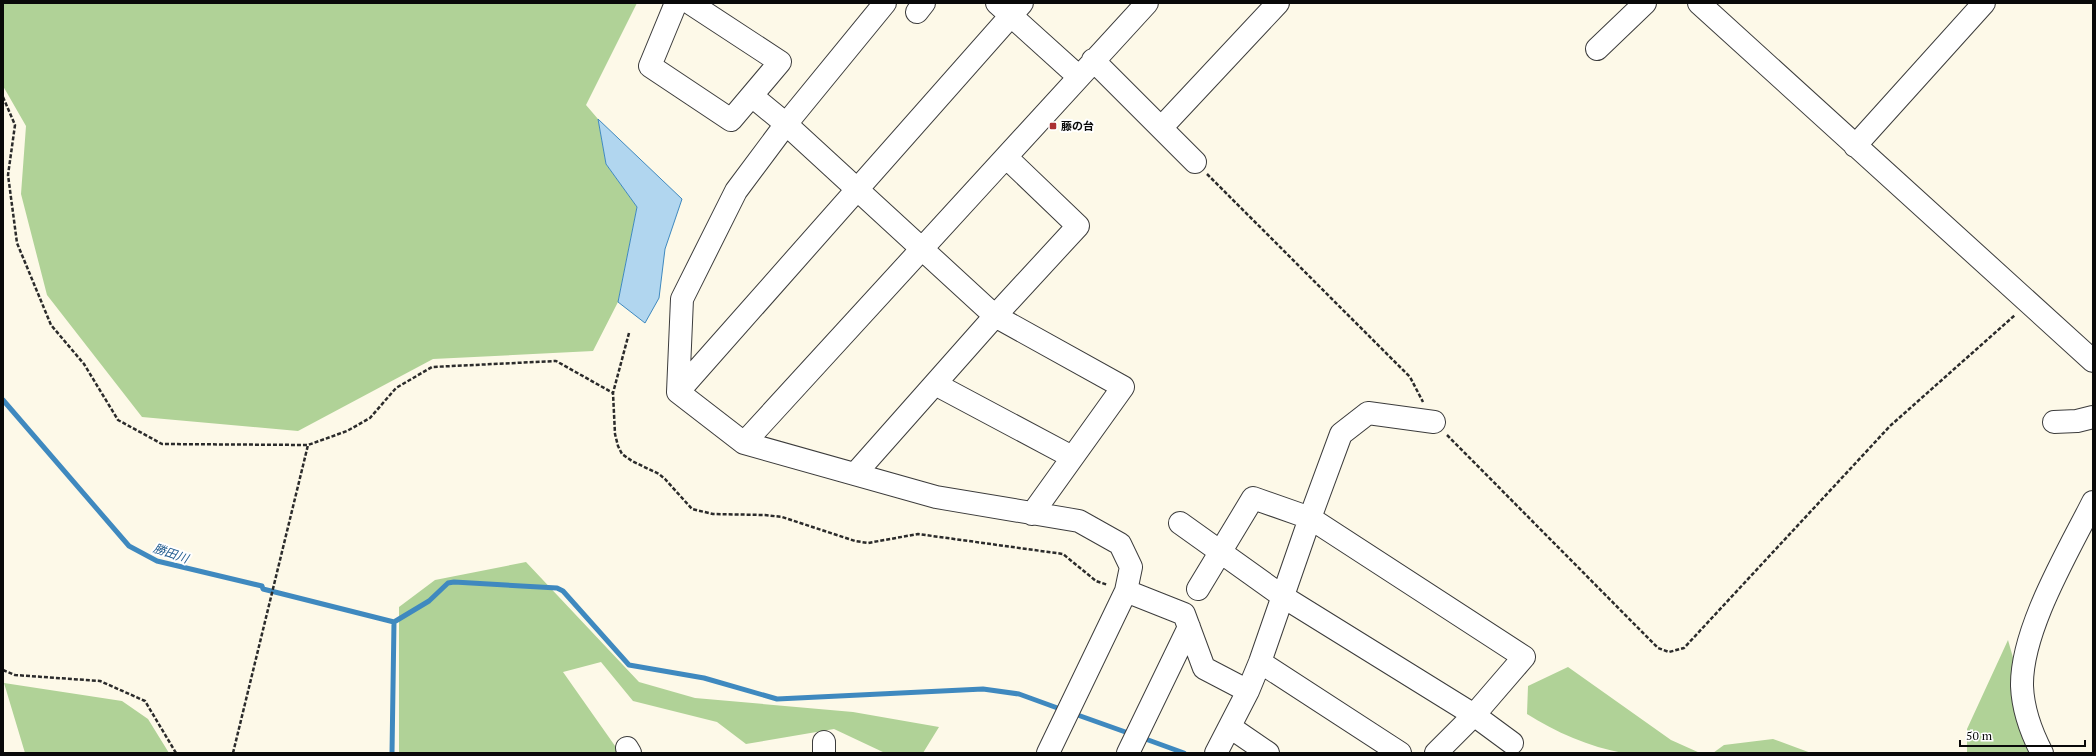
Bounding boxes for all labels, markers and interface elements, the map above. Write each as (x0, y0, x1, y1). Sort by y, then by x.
place label: 藤の台 (1061, 119, 1094, 133)
marker: 藤の台 (1048, 121, 1058, 131)
water label: 勝田川 (152, 540, 192, 567)
scale bar (1960, 722, 2085, 748)
text: 50 m (1966, 728, 1993, 743)

